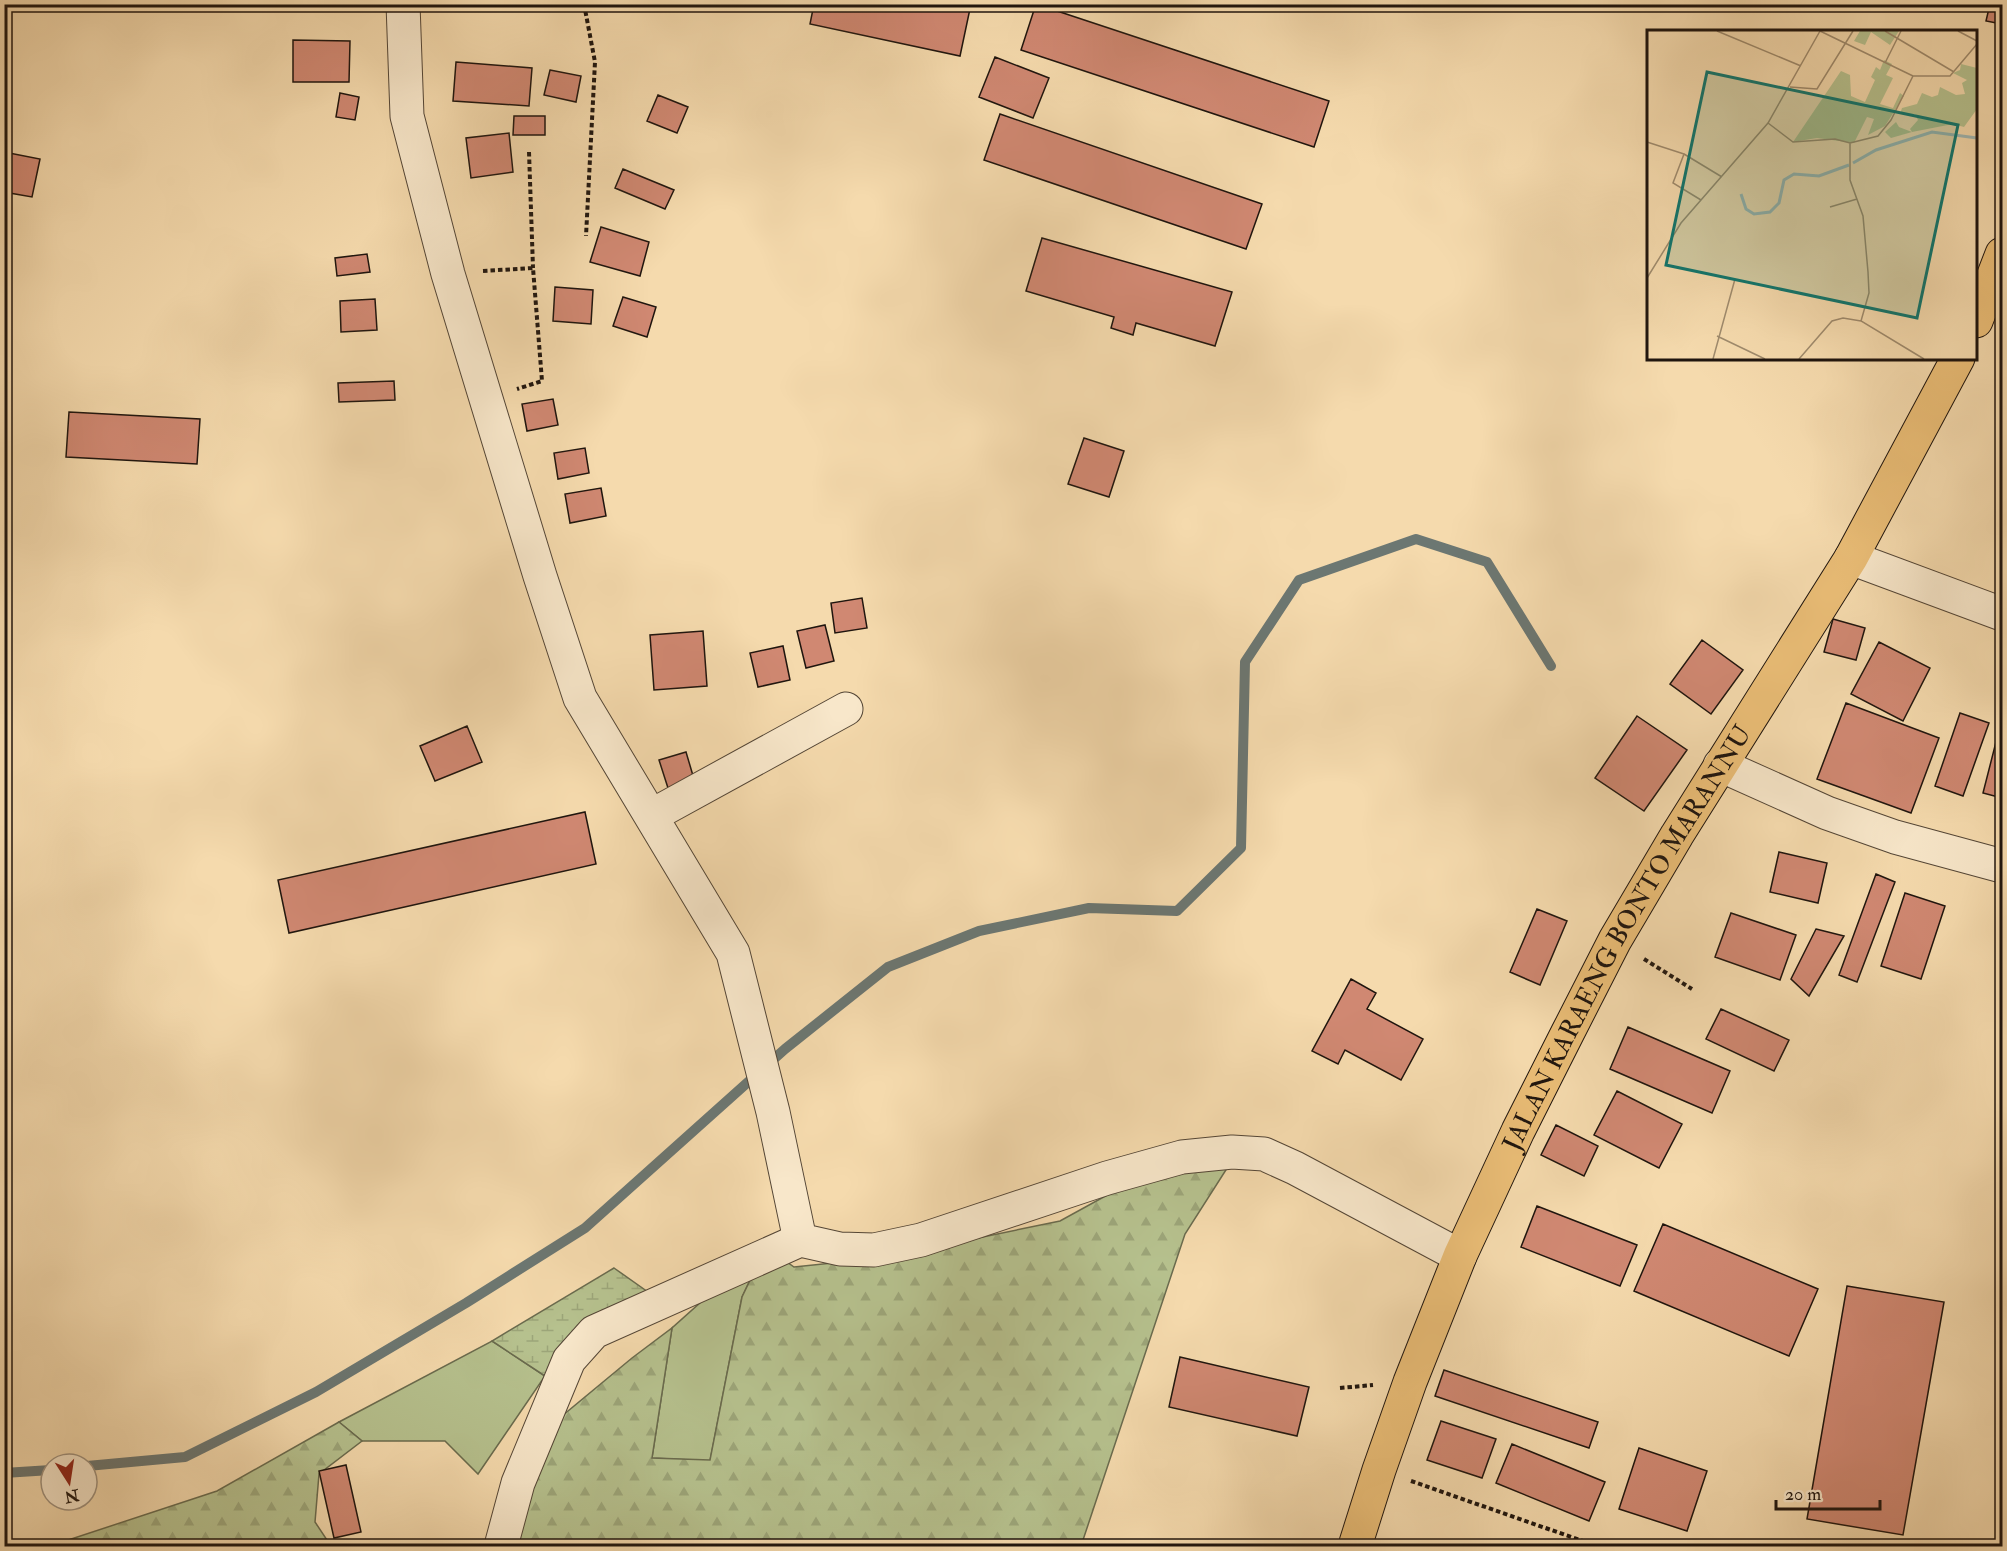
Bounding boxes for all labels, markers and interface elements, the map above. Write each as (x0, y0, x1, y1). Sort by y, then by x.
inset map (1647, 30, 1977, 360)
street label: JALAN KARAENG BONTO MARANNU (1496, 719, 1759, 1157)
north arrow (39, 1452, 99, 1512)
scale bar (1776, 1473, 1880, 1511)
text: 20 m (1785, 1483, 1821, 1506)
text: N (62, 1484, 82, 1507)

